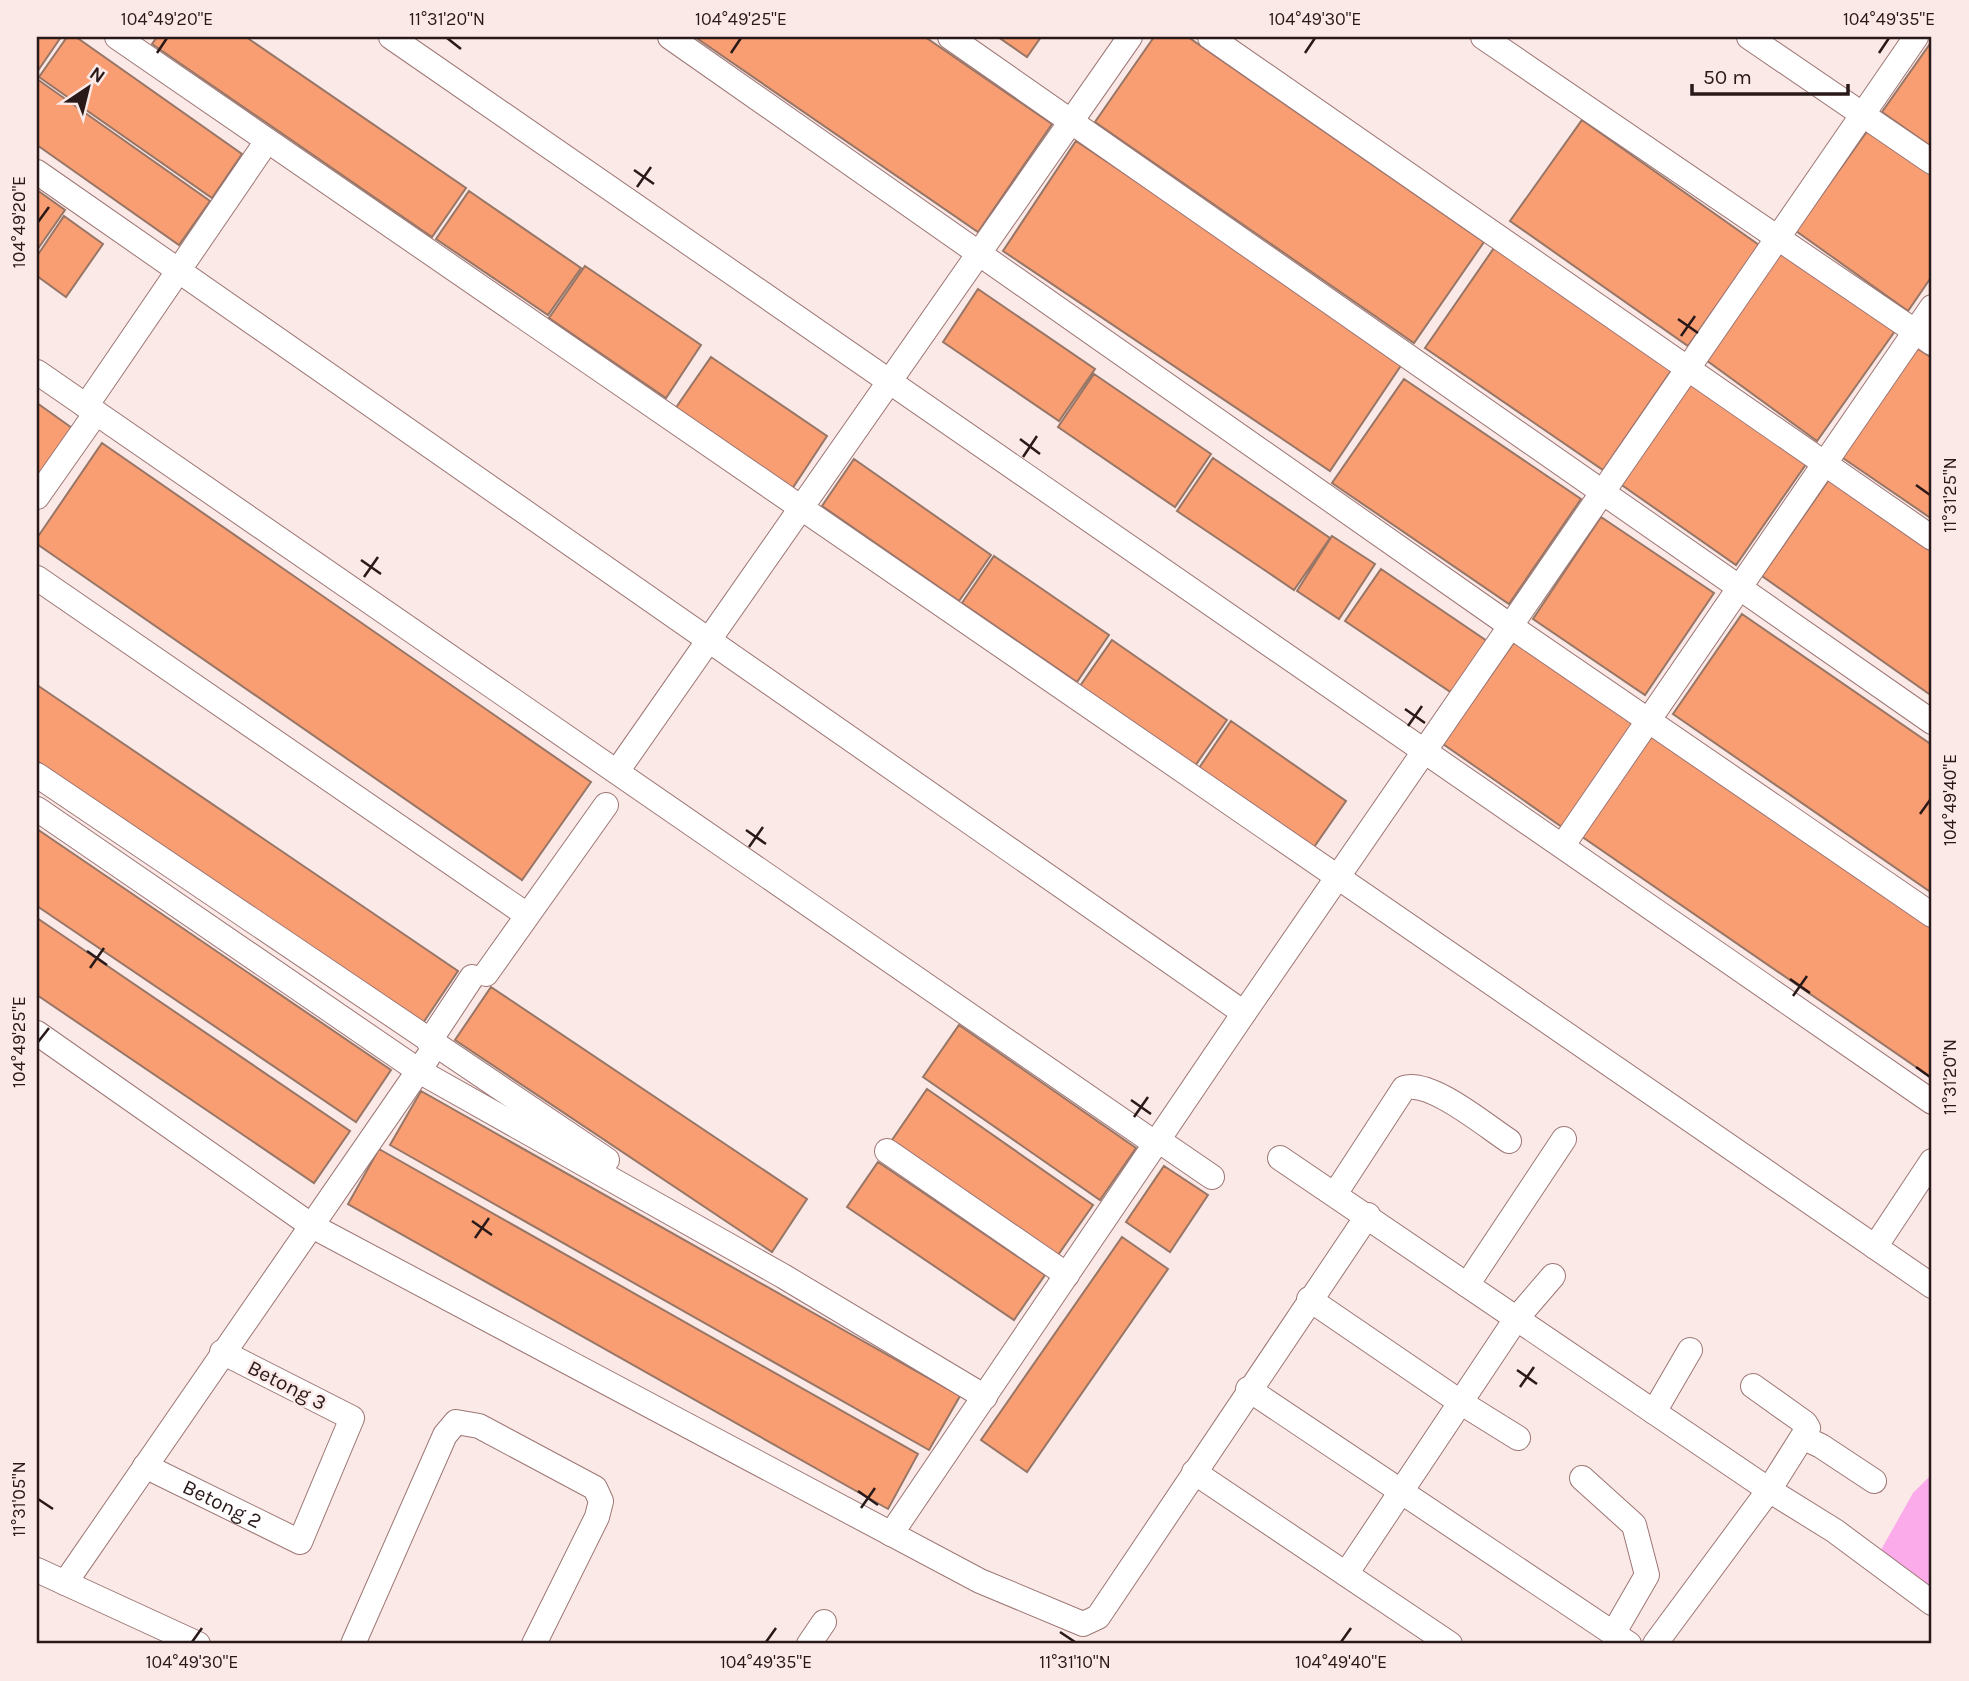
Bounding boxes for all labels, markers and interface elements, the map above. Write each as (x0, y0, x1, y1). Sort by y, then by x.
text: 104°49'20"E (121, 8, 213, 30)
text: 11°31'20"N (409, 8, 485, 30)
text: 104°49'25"E (695, 8, 787, 30)
text: 104°49'30"E (1269, 8, 1361, 30)
text: 104°49'35"E (1843, 8, 1935, 30)
north arrow (52, 52, 122, 122)
scale bar (1692, 52, 1848, 96)
text: N (85, 62, 109, 88)
text: 50 m (1703, 65, 1752, 89)
text: 104°49'20"E (8, 176, 30, 268)
text: 11°31'25"N (1939, 457, 1961, 533)
text: 104°49'40"E (1939, 754, 1961, 846)
text: 104°49'25"E (8, 996, 30, 1088)
text: 11°31'20"N (1939, 1039, 1961, 1115)
street label: Betong 3 (244, 1355, 330, 1415)
text: 11°31'05"N (8, 1461, 30, 1537)
street label: Betong 2 (179, 1474, 266, 1533)
text: 104°49'30"E (146, 1651, 238, 1673)
text: 104°49'35"E (720, 1651, 812, 1673)
text: 11°31'10"N (1039, 1651, 1111, 1673)
text: 104°49'40"E (1295, 1651, 1387, 1673)

